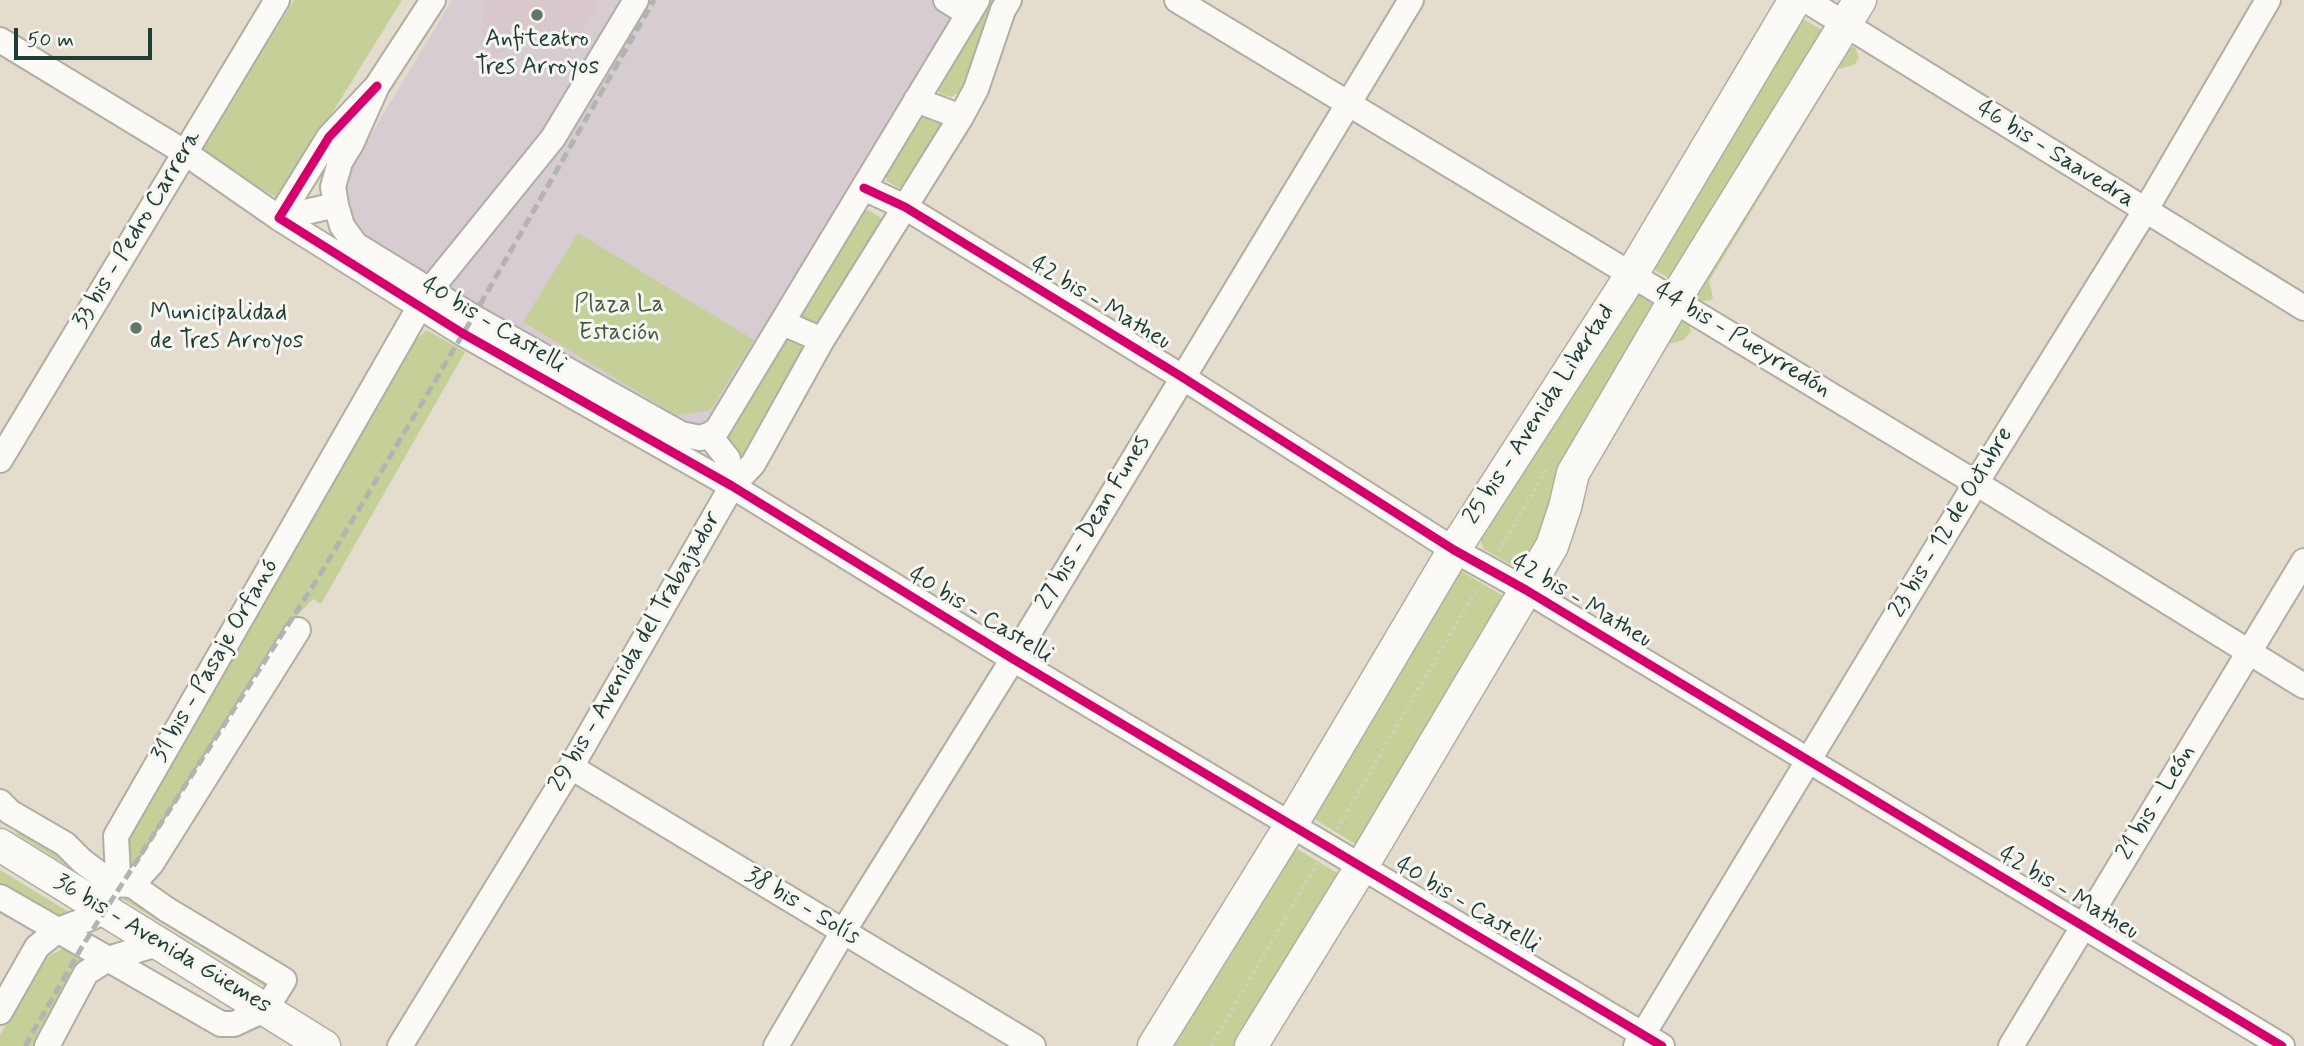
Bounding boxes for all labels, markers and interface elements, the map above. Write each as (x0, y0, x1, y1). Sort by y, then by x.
marker: Anfiteatro Tres Arroyos (529, 7, 545, 23)
scale bar (18, 14, 156, 58)
text: 50 m (27, 26, 74, 54)
place label: Anfiteatro Tres Arroyos (475, 26, 599, 82)
street label: 46 bis - Saavedra (1971, 95, 2139, 215)
street label: 33 bis - Pedro Carrera (67, 126, 209, 334)
street label: 42 bis - Matheu (1025, 251, 1175, 357)
street label: 40 bis - Castelli (415, 272, 571, 380)
street label: 44 bis - Pueyrredón (1649, 277, 1835, 405)
park label: Plaza La Estación (574, 292, 664, 348)
place label: Municipalidad de Tres Arroyos (150, 300, 304, 356)
street label: 25 bis - Avenida Libertad (1458, 300, 1622, 530)
marker: Municipalidad de Tres Arroyos (128, 320, 144, 336)
street label: 23 bis - 12 de Octubre (1884, 422, 2020, 624)
street label: 27 bis - Dean Funes (1031, 430, 1157, 616)
street label: 29 bis - Avenida del Trabajador (544, 507, 728, 797)
street label: 42 bis - Matheu (1506, 549, 1656, 655)
street label: 31 bis - Pasaje Orfanó (146, 554, 286, 768)
street label: 40 bis - Castelli (902, 562, 1058, 670)
street label: 21 bis - León (2111, 740, 2203, 866)
street label: 42 bis - Matheu (1993, 841, 2143, 947)
street label: 40 bis - Castelli (1389, 852, 1545, 960)
street label: 38 bis - Solís (739, 862, 865, 952)
street label: 36 bis - Avenida Güemes (48, 869, 276, 1021)

